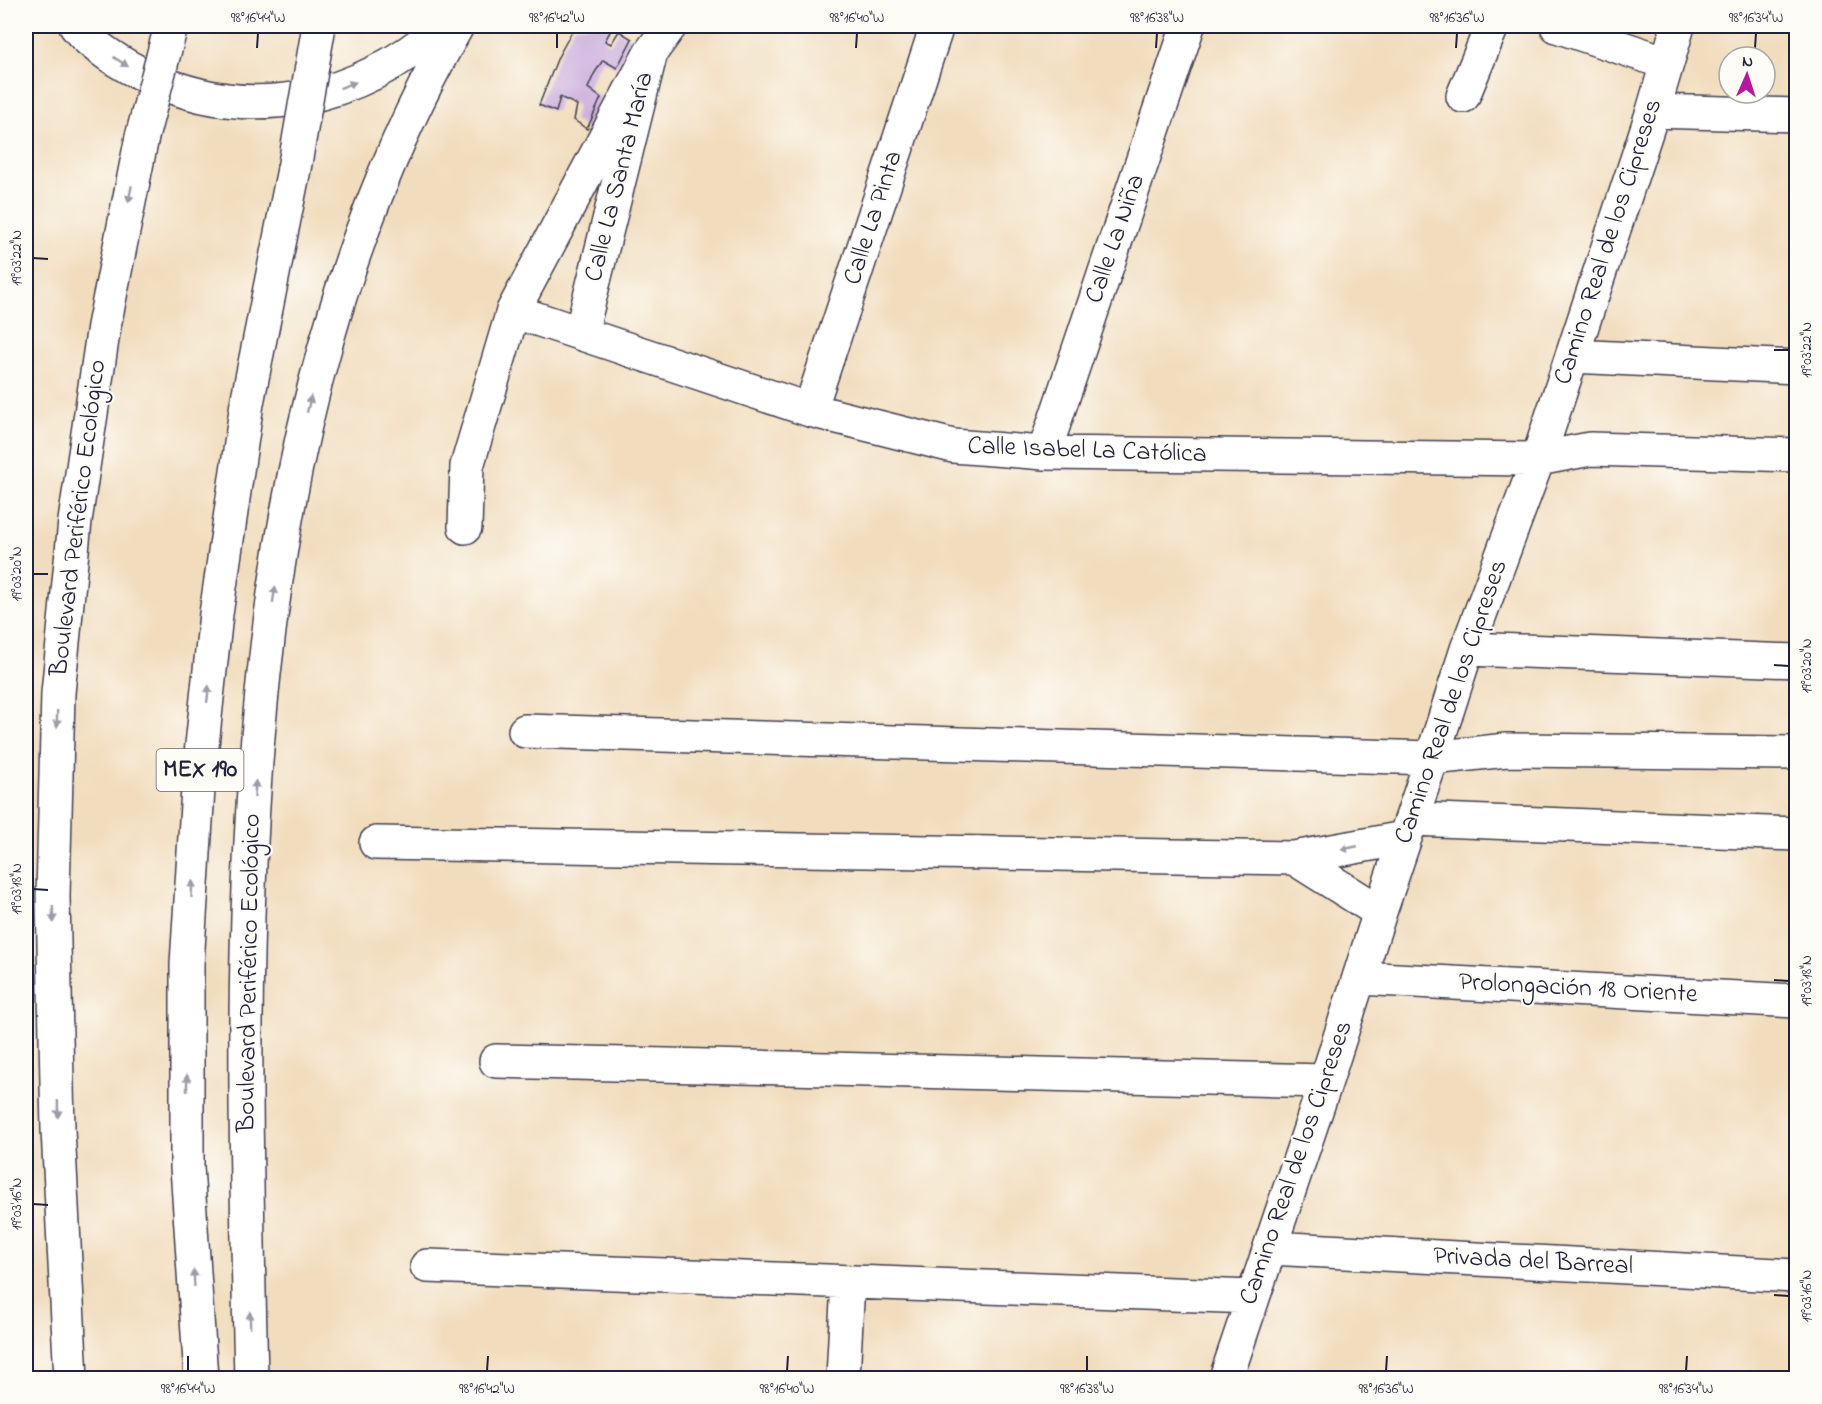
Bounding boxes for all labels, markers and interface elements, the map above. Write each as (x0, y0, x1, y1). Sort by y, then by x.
text: 98°16'44"W (231, 7, 285, 29)
text: 98°16'42"W (529, 7, 585, 29)
text: 98°16'40"W (830, 7, 884, 29)
text: 98°16'38"W (1130, 7, 1184, 29)
text: 98°16'36"W (1429, 7, 1485, 29)
text: 98°16'34"W (1729, 7, 1783, 29)
north arrow (1717, 45, 1777, 105)
text: N (1742, 50, 1754, 74)
one-way arrow (113, 56, 129, 67)
street label: Calle La Santa María (576, 68, 664, 286)
one-way arrow (339, 79, 357, 89)
street label: Camino Real de los Cipreses (1545, 94, 1673, 390)
street label: Calle La Pinta (834, 146, 914, 290)
street label: Calle La Niña (1076, 169, 1156, 309)
one-way arrow (125, 185, 134, 204)
text: 19°03'22"N (6, 230, 28, 286)
text: 19°03'22"N (1796, 322, 1818, 378)
street label: Boulevard Periférico Ecológico (41, 357, 117, 680)
one-way arrow (305, 394, 315, 413)
street label: Calle Isabel La Católica (967, 428, 1207, 474)
text: 19°03'20"N (6, 546, 28, 602)
street label: Camino Real de los Cipreses (1385, 555, 1519, 849)
one-way arrow (270, 586, 279, 605)
text: 19°03'20"N (1796, 638, 1818, 694)
one-way arrow (203, 685, 213, 704)
one-way arrow (53, 710, 62, 729)
road number: MEX 190 (156, 749, 244, 791)
one-way arrow (250, 780, 260, 799)
street label: Boulevard Periférico Ecológico (228, 813, 272, 1134)
one-way arrow (1340, 844, 1359, 853)
text: 19°03'18"N (6, 863, 28, 915)
one-way arrow (187, 879, 197, 898)
one-way arrow (48, 905, 58, 924)
text: 19°03'18"N (1796, 955, 1818, 1007)
street label: Prolongación 18 Oriente (1458, 964, 1699, 1014)
street label: Camino Real de los Cipreses (1230, 1016, 1364, 1310)
one-way arrow (182, 1074, 192, 1093)
one-way arrow (53, 1100, 63, 1119)
text: 19°03'16"N (6, 1178, 28, 1230)
street label: Privada del Barreal (1432, 1238, 1634, 1286)
one-way arrow (190, 1269, 199, 1288)
text: 19°03'16"N (1796, 1270, 1818, 1322)
one-way arrow (245, 1311, 254, 1330)
text: 98°16'44"W (161, 1378, 215, 1400)
text: 98°16'42"W (459, 1378, 515, 1400)
text: 98°16'40"W (760, 1378, 814, 1400)
text: 98°16'38"W (1060, 1378, 1114, 1400)
text: 98°16'36"W (1358, 1378, 1414, 1400)
text: 98°16'34"W (1659, 1378, 1713, 1400)

